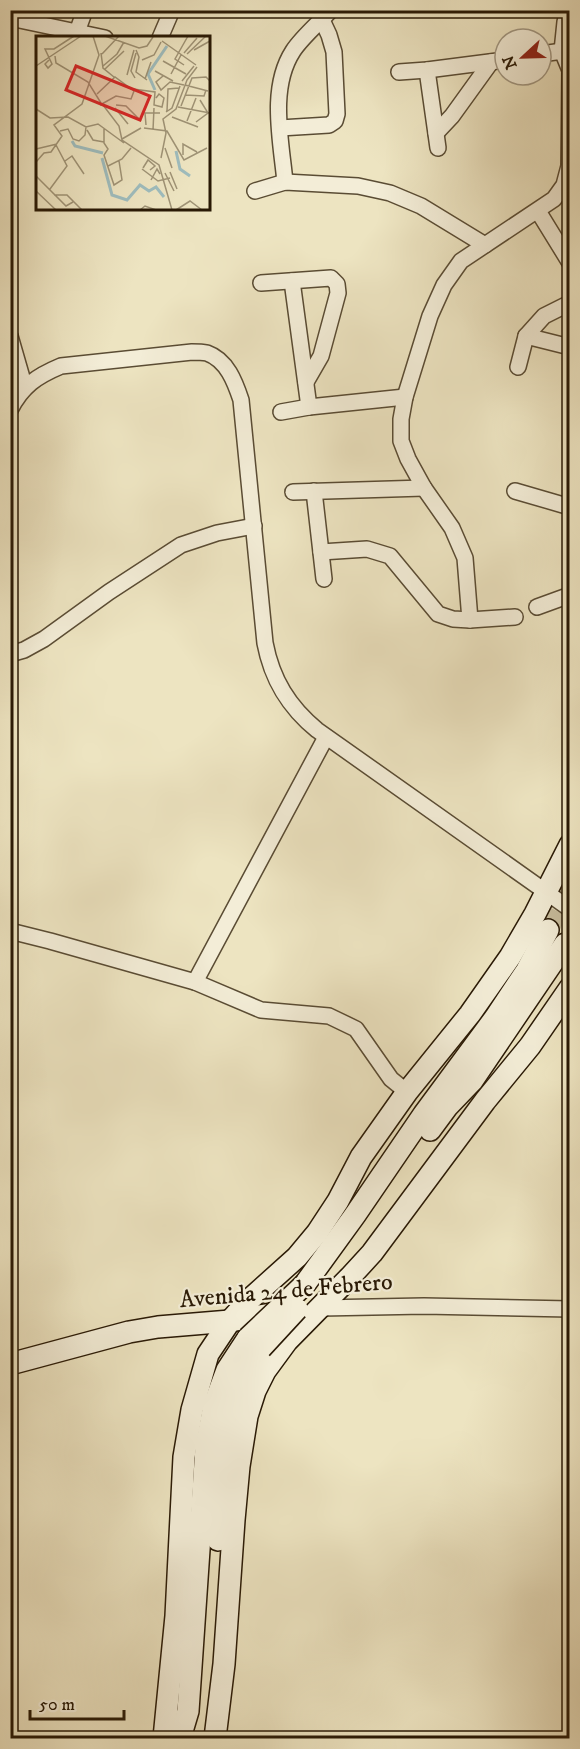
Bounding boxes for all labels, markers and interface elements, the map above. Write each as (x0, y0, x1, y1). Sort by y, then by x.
north arrow (493, 27, 553, 87)
inset map (36, 36, 210, 210)
text: N (498, 52, 522, 72)
street label: Avenida 24 de Febrero (178, 1267, 394, 1315)
scale bar (30, 1683, 124, 1721)
text: 50 m (39, 1694, 75, 1716)

